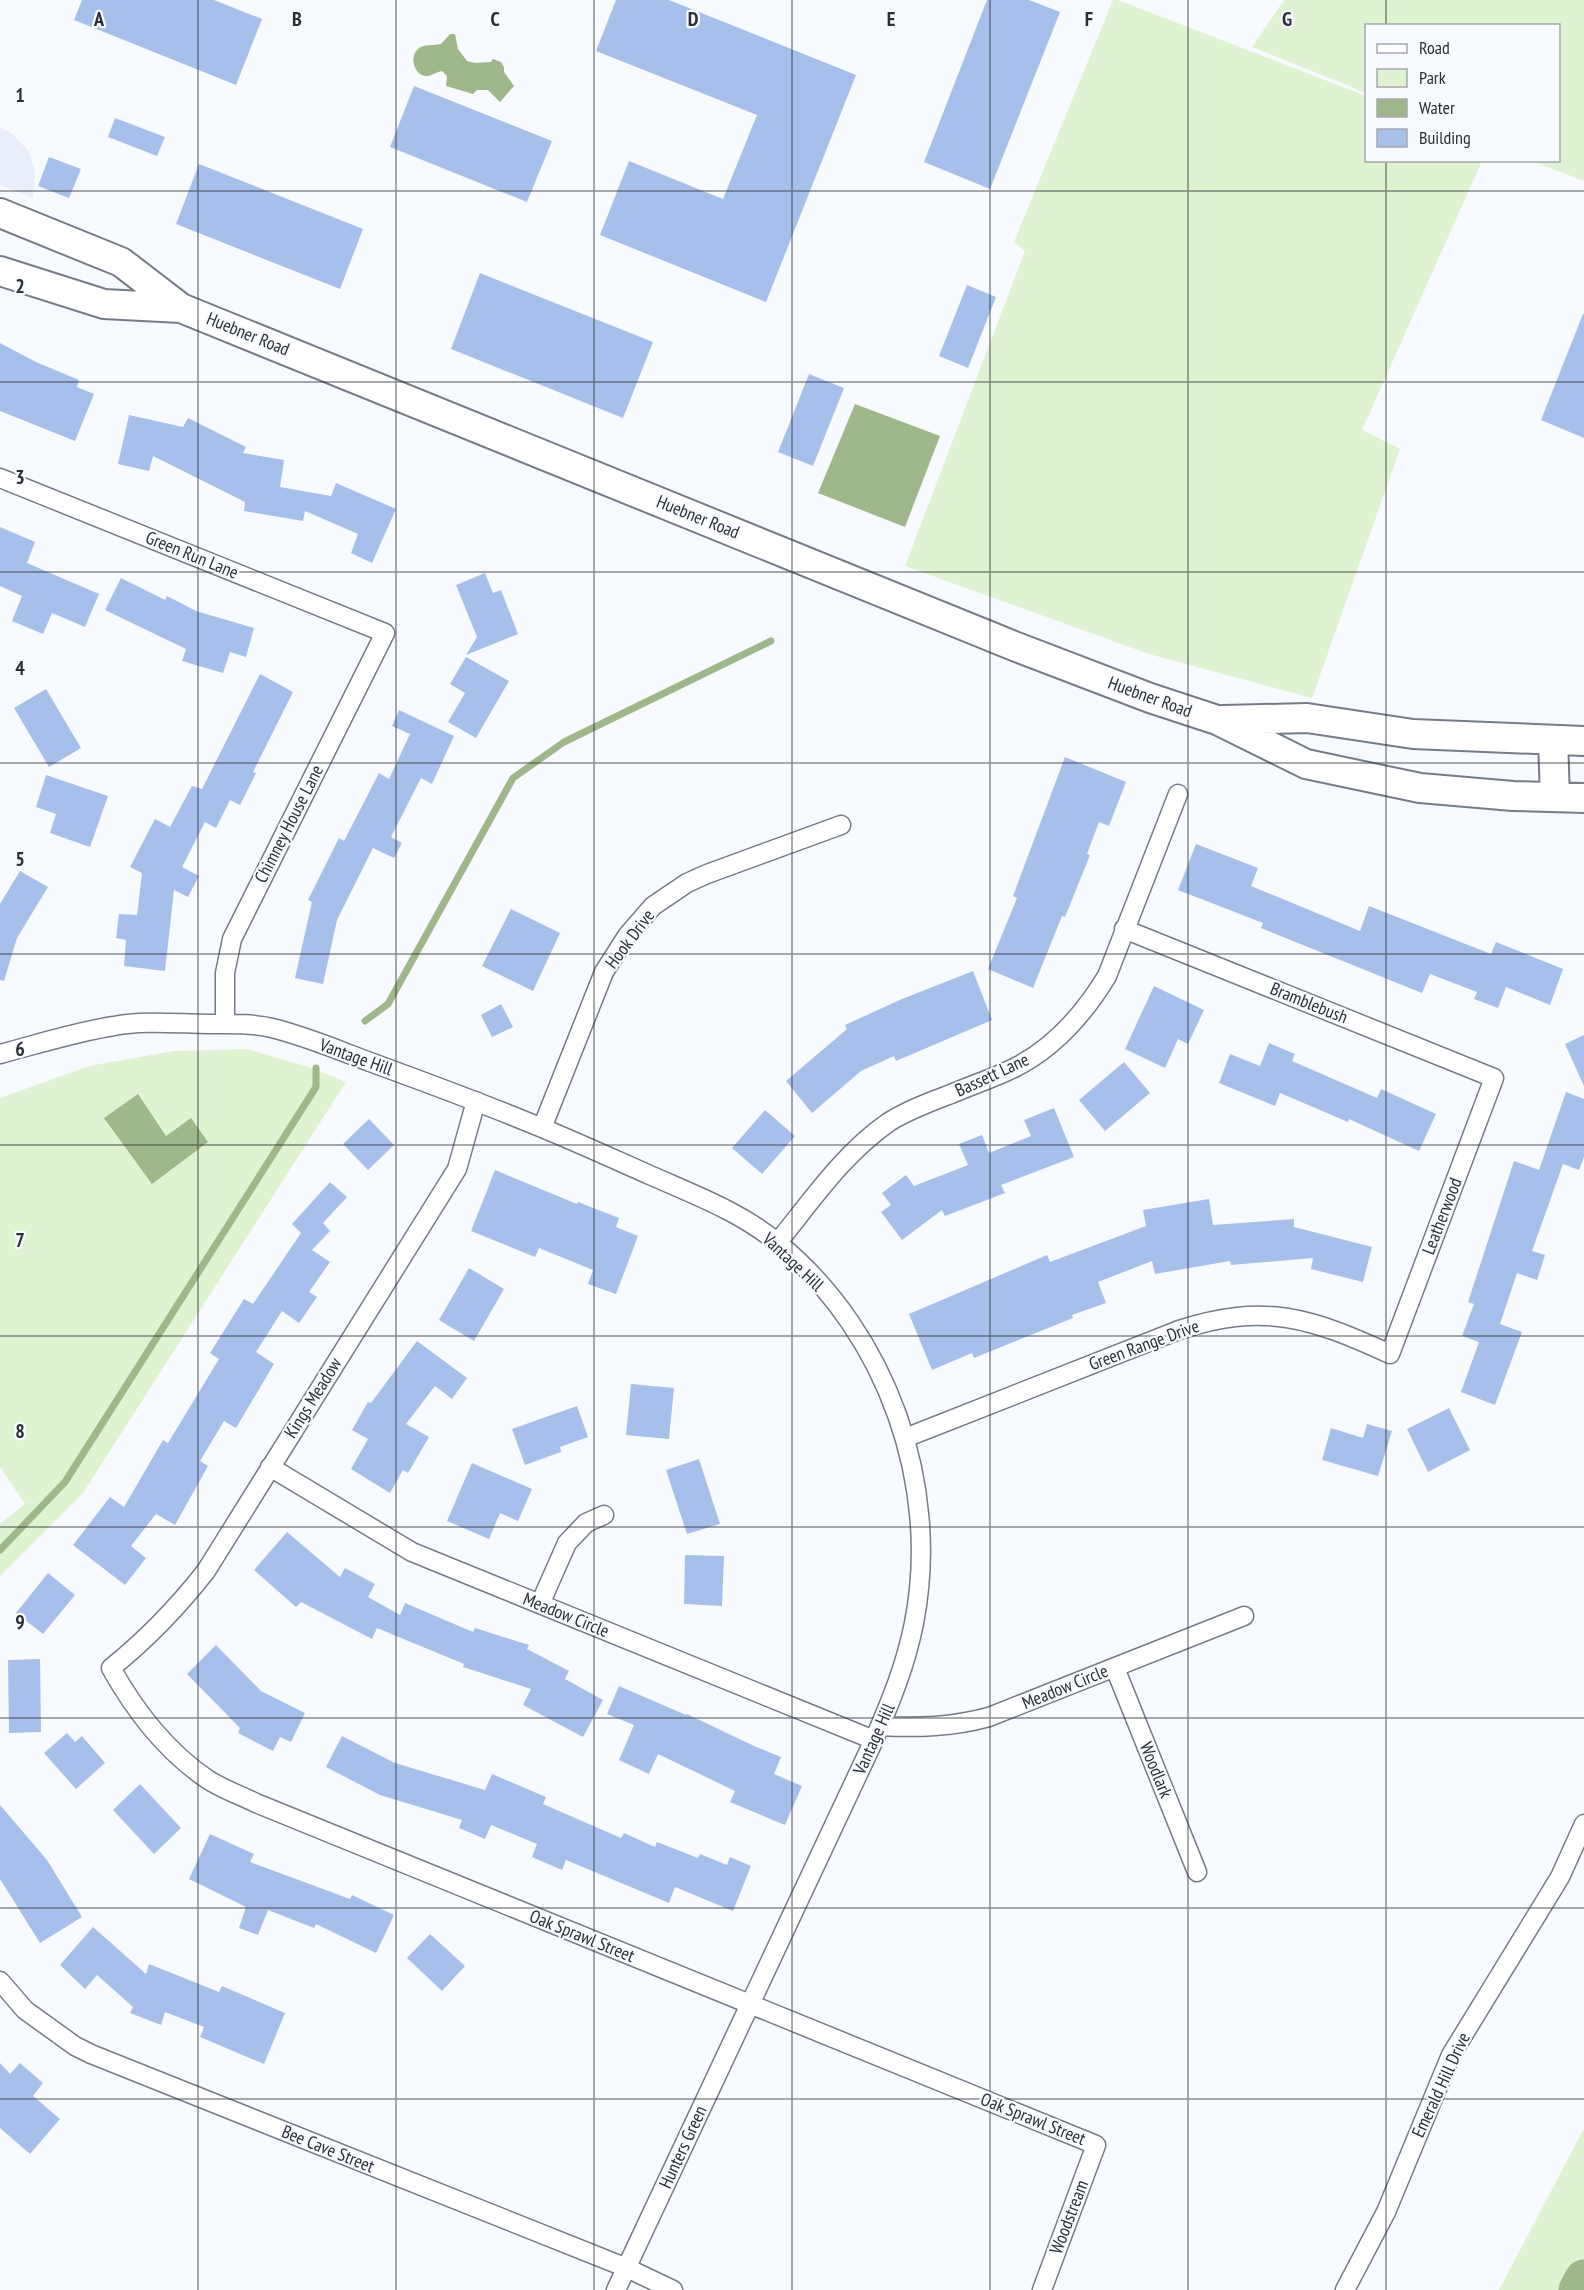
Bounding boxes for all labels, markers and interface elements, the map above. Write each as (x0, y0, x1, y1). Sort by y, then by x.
text: A (93, 6, 105, 32)
text: B (292, 6, 302, 32)
text: C (490, 6, 500, 32)
text: D (688, 6, 699, 32)
text: E (887, 6, 895, 32)
text: F (1085, 6, 1093, 32)
text: G (1282, 6, 1292, 32)
legend (1365, 24, 1560, 162)
text: Road (1419, 36, 1450, 59)
text: Park (1419, 66, 1446, 89)
text: 1 (15, 82, 25, 108)
text: Water (1419, 96, 1455, 119)
text: Building (1419, 126, 1471, 149)
text: 2 (15, 273, 25, 299)
street label: Huebner Road (203, 306, 293, 361)
text: 3 (15, 464, 25, 490)
street label: Huebner Road (653, 489, 743, 544)
street label: Green Run Lane (142, 525, 242, 584)
text: 4 (15, 655, 25, 681)
street label: Huebner Road (1105, 671, 1195, 722)
street label: Chimney House Lane (249, 761, 328, 887)
text: 5 (15, 846, 25, 872)
street label: Hook Drive (600, 905, 659, 973)
street label: Bramblebush (1267, 977, 1351, 1028)
street label: Vantage Hill (316, 1032, 396, 1081)
text: 6 (15, 1036, 25, 1062)
street label: Bassett Lane (951, 1047, 1032, 1102)
street label: Leatherwood (1416, 1174, 1467, 1257)
text: 7 (15, 1227, 25, 1253)
street label: Vantage Hill (757, 1227, 829, 1296)
street label: Green Range Drive (1086, 1314, 1202, 1375)
street label: Kings Meadow (279, 1353, 347, 1442)
text: 8 (15, 1418, 25, 1444)
street label: Meadow Circle (520, 1587, 613, 1642)
text: 9 (15, 1609, 25, 1635)
street label: Meadow Circle (1018, 1659, 1111, 1714)
street label: Vantage Hill (847, 1699, 900, 1779)
street label: Woodlark (1135, 1739, 1178, 1801)
street label: Oak Sprawl Street (526, 1904, 638, 1967)
street label: Emerald Hill Drive (1406, 2029, 1475, 2141)
street label: Oak Sprawl Street (977, 2087, 1089, 2150)
street label: Hunters Green (653, 2102, 712, 2192)
street label: Bee Cave Street (279, 2120, 378, 2178)
street label: Woodstream (1044, 2177, 1093, 2257)

